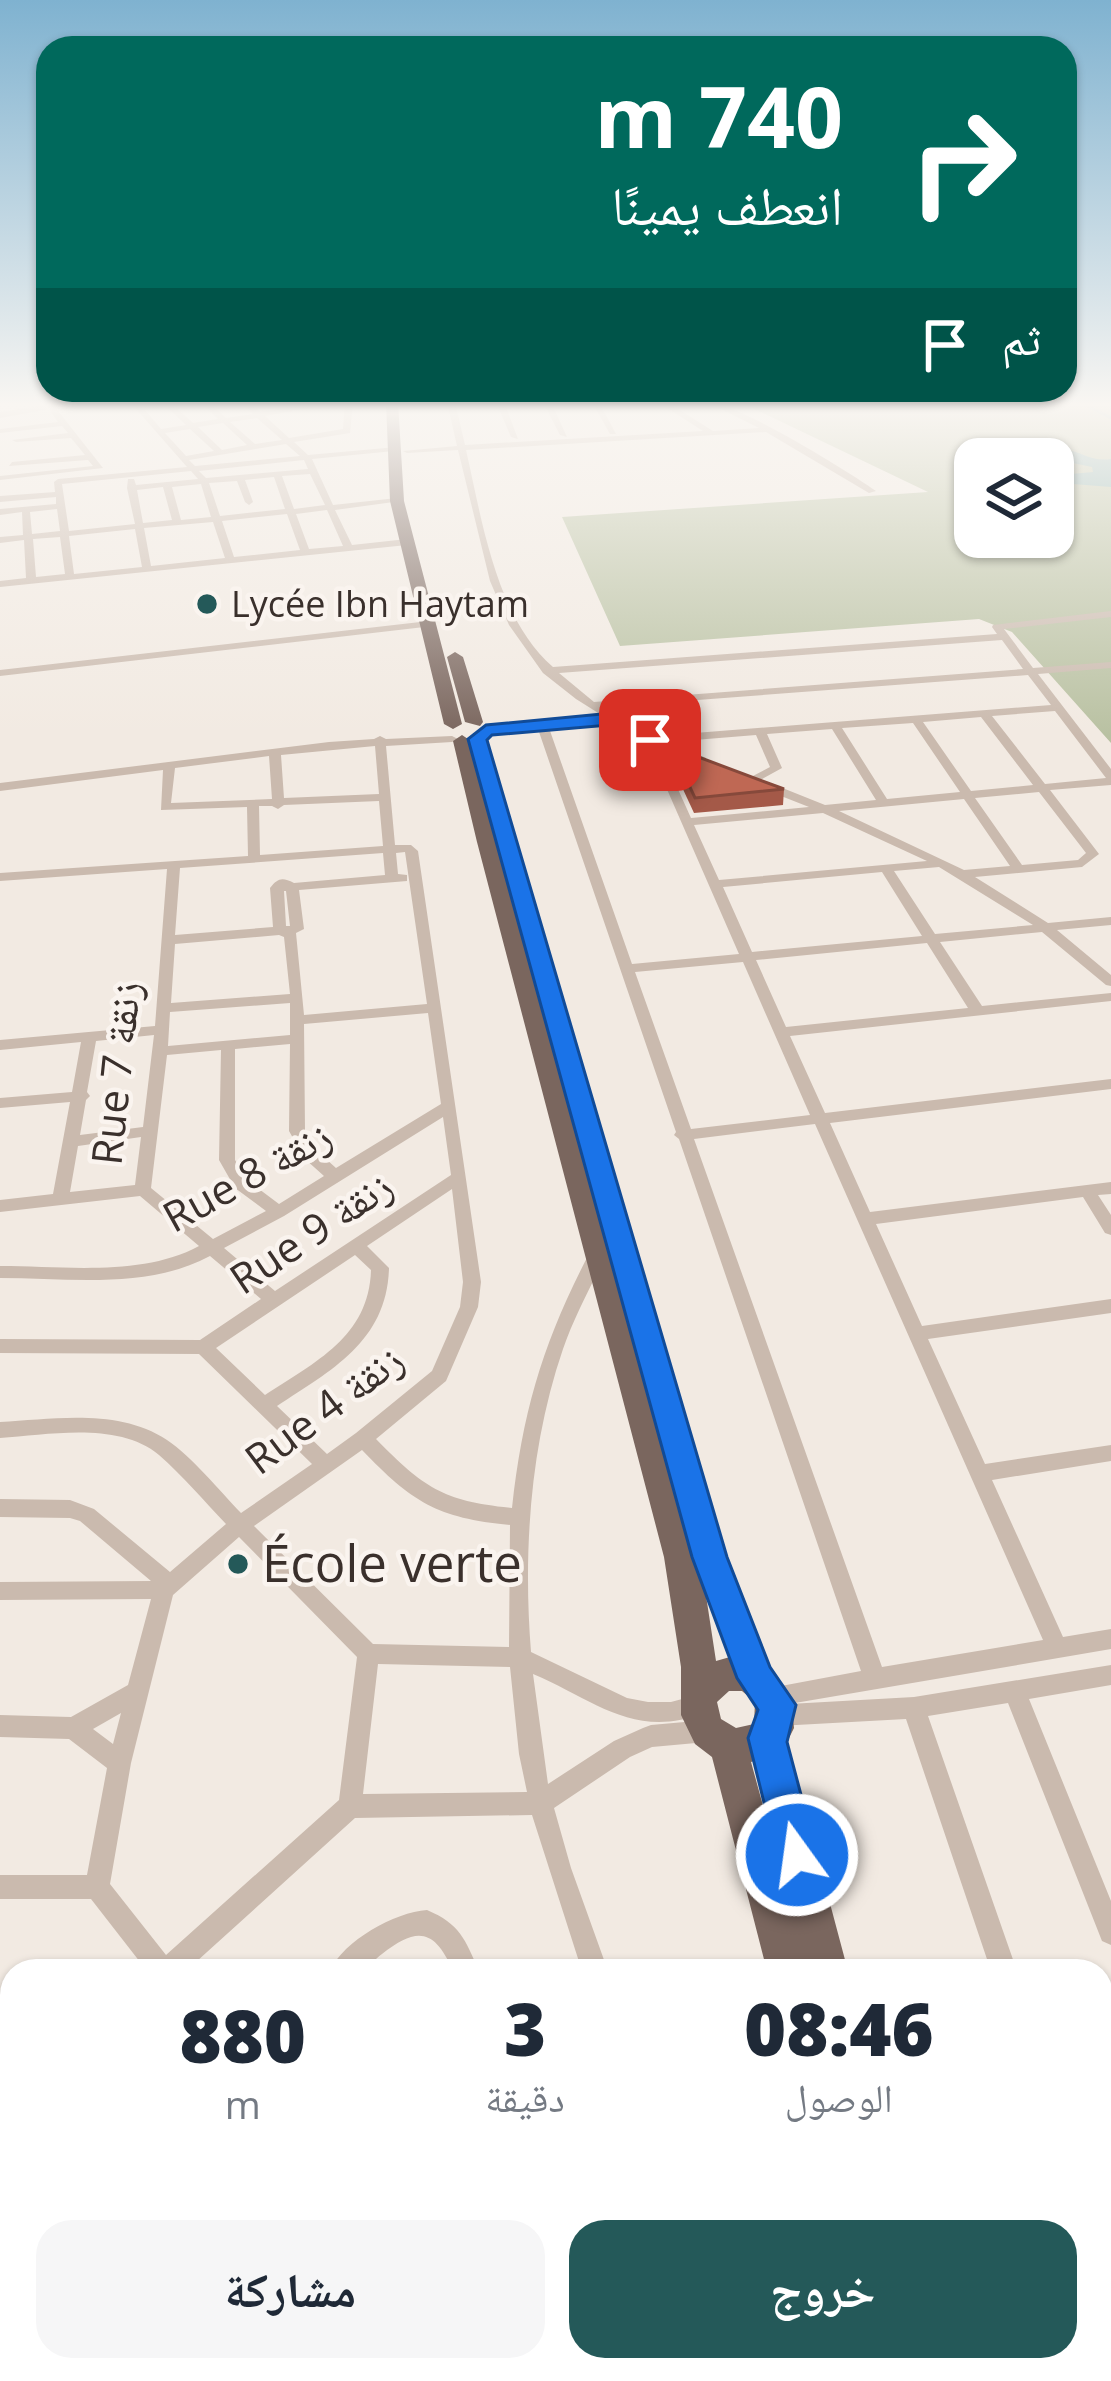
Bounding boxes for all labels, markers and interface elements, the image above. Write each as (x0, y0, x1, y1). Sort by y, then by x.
text: 740 m (595, 58, 843, 173)
icon: right (885, 84, 1041, 240)
text: انعطف يمينًا (611, 167, 843, 241)
text: ثم (1002, 307, 1041, 368)
icon: arrive (912, 312, 978, 378)
map controls (954, 438, 1074, 558)
button: layers (954, 438, 1074, 558)
place label: Lycée Ibn Haytam (231, 579, 529, 628)
marker: Lycée Ibn Haytam (194, 591, 220, 617)
pin (599, 689, 701, 791)
icon: arrive (617, 707, 683, 773)
street label: Rue 7 زنقة (77, 978, 152, 1167)
street label: Rue 8 زنقة (152, 1105, 341, 1244)
street label: Rue 9 زنقة (218, 1156, 402, 1306)
street label: Rue 4 زنقة (232, 1330, 414, 1486)
place label: École verte (262, 1527, 522, 1597)
marker: École verte (225, 1551, 251, 1577)
position arrow (734, 1792, 860, 1918)
text: 3 (504, 1979, 546, 2077)
text: 08:46 (744, 1979, 934, 2077)
text: 880 (179, 1986, 306, 2084)
text: دقيقة (485, 2070, 565, 2123)
text: الوصول (785, 2070, 893, 2123)
text: m (225, 2077, 261, 2130)
button: مشاركة (36, 2220, 545, 2358)
button: خروج (569, 2220, 1077, 2358)

